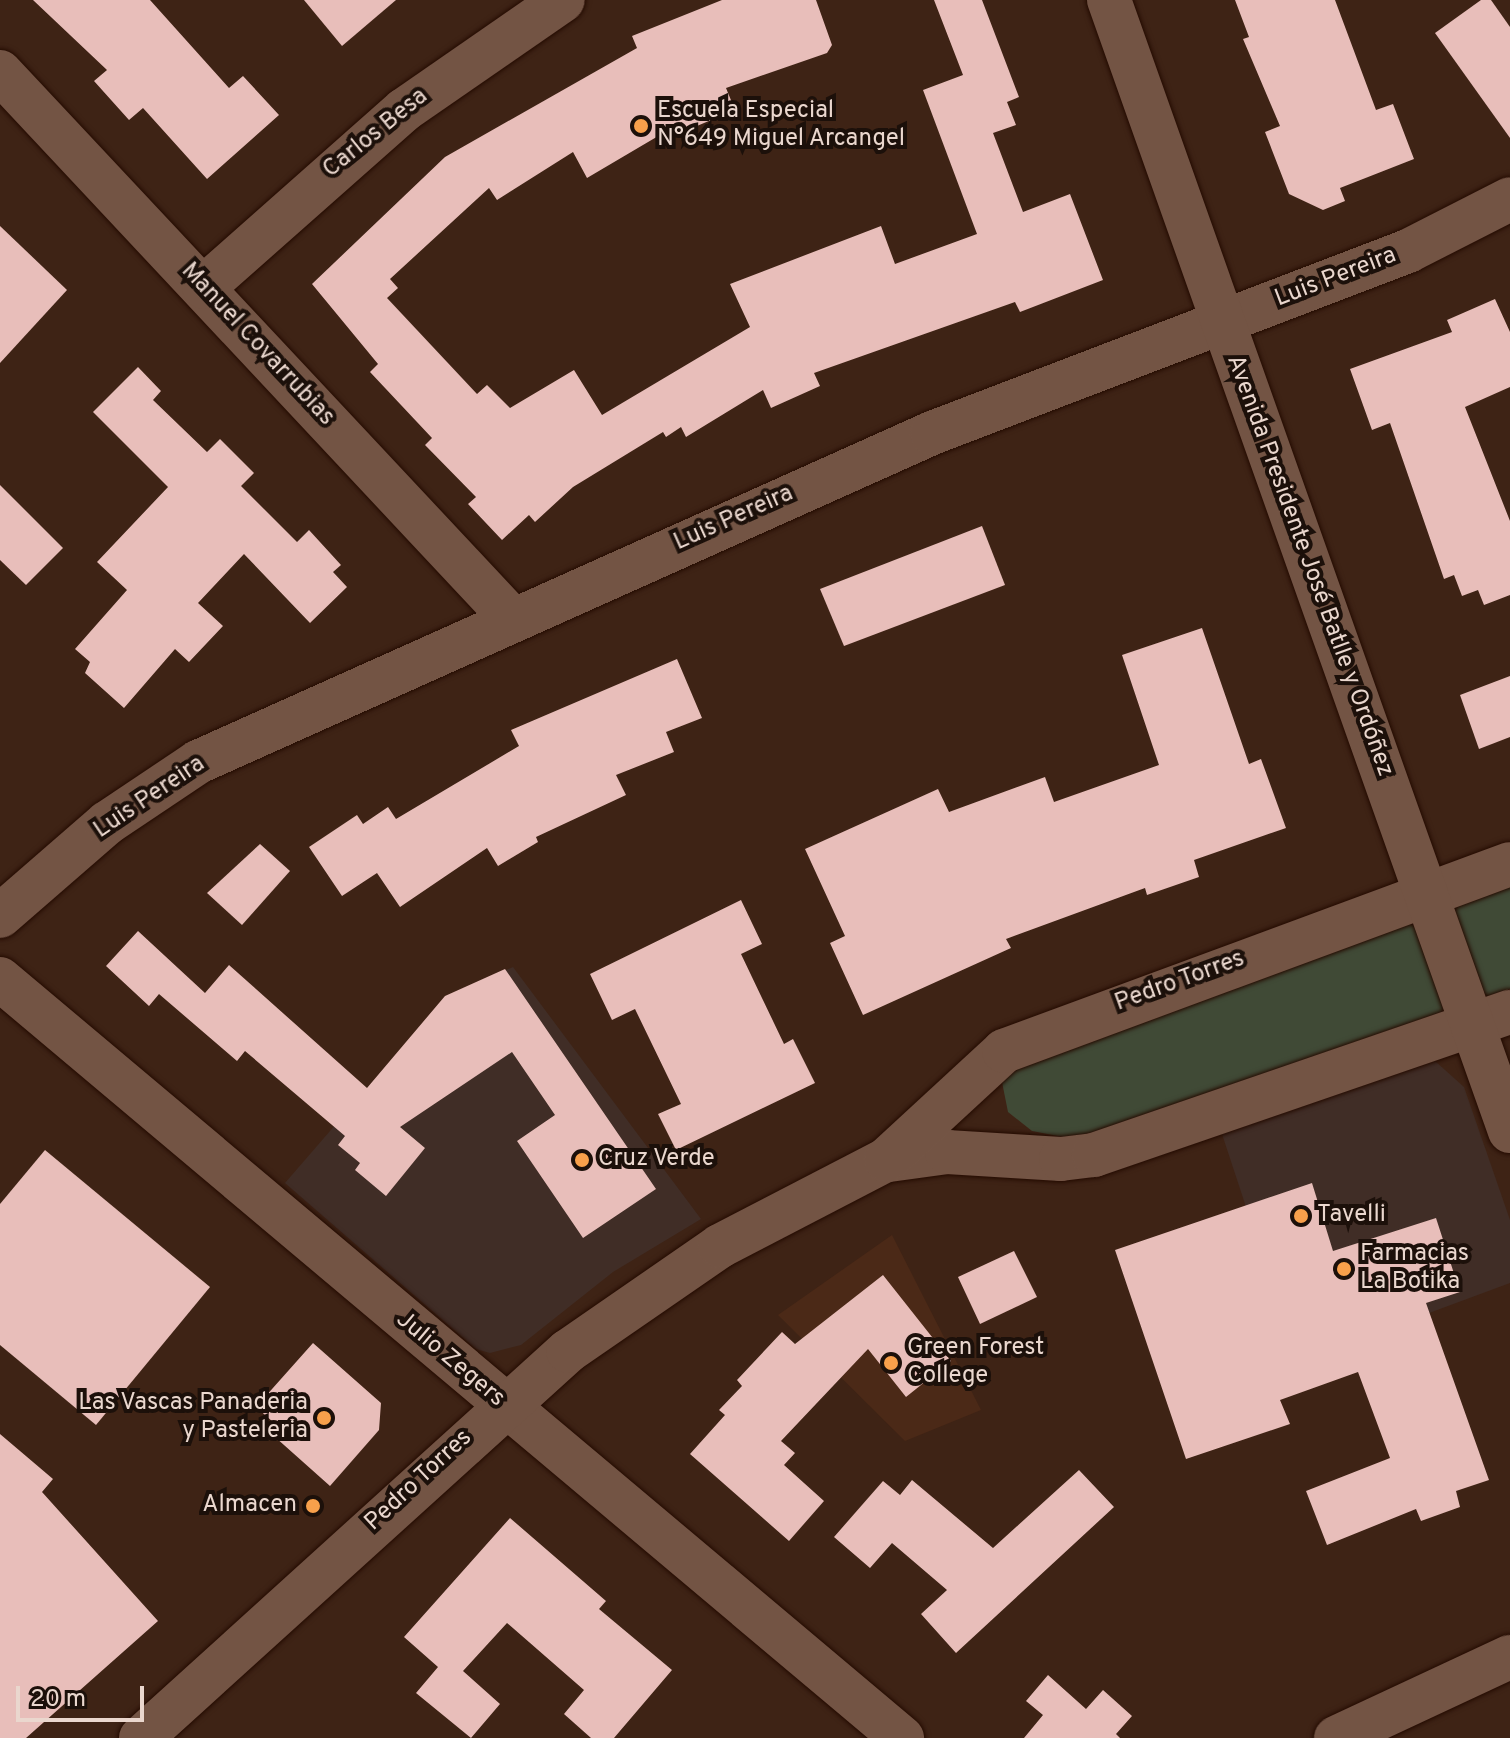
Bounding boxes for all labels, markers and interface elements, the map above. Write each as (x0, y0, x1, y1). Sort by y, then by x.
street label: Carlos Besa (318, 83, 434, 185)
place label: Escuela Especial N°649 Miguel Arcangel (657, 98, 906, 154)
marker: Escuela Especial N°649 Miguel Arcangel (632, 117, 650, 135)
street label: Luis Pereira (1271, 242, 1401, 314)
street label: Manuel Covarrubias (174, 258, 340, 432)
street label: Avenida Presidente José Batlle y Ordóñez (1219, 351, 1399, 781)
street label: Luis Pereira (670, 480, 798, 558)
street label: Luis Pereira (89, 750, 211, 846)
street label: Pedro Torres (1111, 945, 1249, 1019)
place label: Cruz Verde (598, 1146, 716, 1174)
marker: Cruz Verde (573, 1151, 591, 1169)
place label: Tavelli (1317, 1202, 1386, 1230)
marker: Tavelli (1292, 1207, 1310, 1225)
place label: Farmacias La Botika (1360, 1241, 1469, 1297)
marker: Farmacias La Botika (1335, 1260, 1353, 1278)
street label: Julio Zegers (390, 1306, 510, 1414)
place label: Green Forest College (907, 1335, 1044, 1391)
marker: Green Forest College (882, 1354, 900, 1372)
place label: Las Vascas Panaderia y Pasteleria (77, 1390, 308, 1446)
marker: Las Vascas Panaderia y Pasteleria (315, 1409, 333, 1427)
street label: Pedro Torres (359, 1424, 479, 1538)
place label: Almacen (202, 1492, 297, 1520)
marker: Almacen (304, 1497, 322, 1515)
scale bar (20, 1670, 148, 1720)
text: 20 m (30, 1685, 86, 1715)

